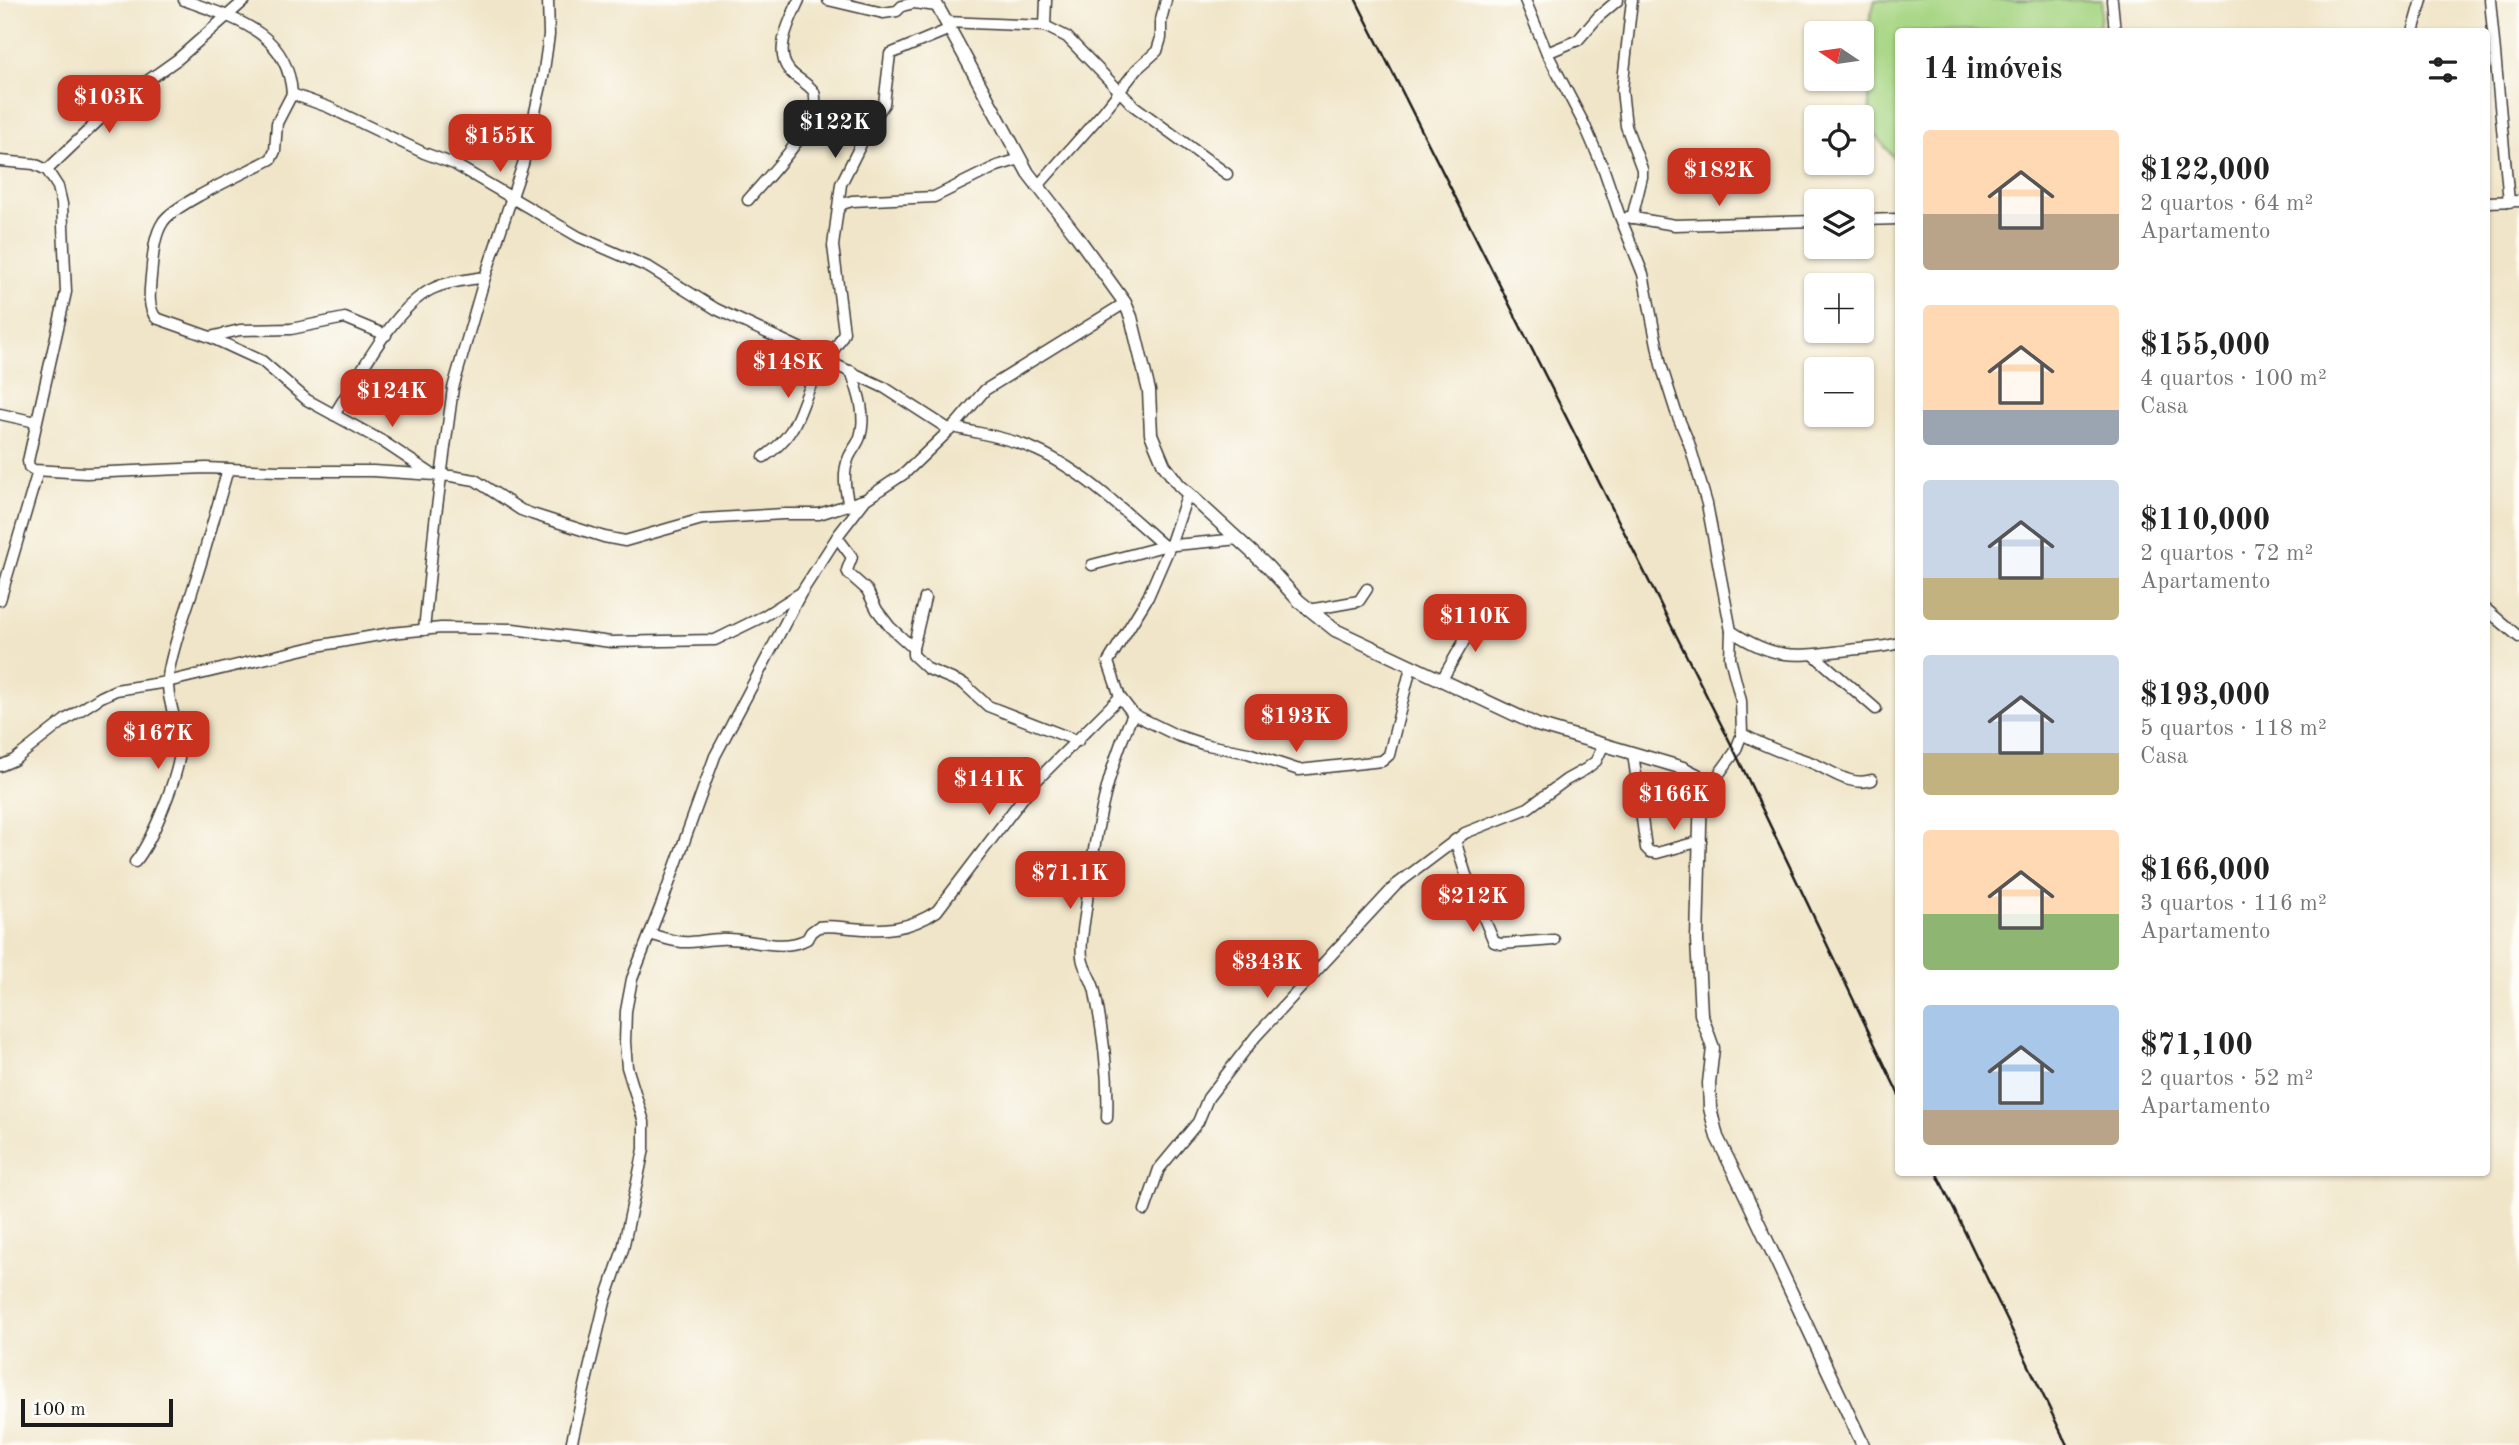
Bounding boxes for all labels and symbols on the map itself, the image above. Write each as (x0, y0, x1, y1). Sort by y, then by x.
north arrow (1804, 21, 1874, 91)
pin: $103K (60, 76, 158, 135)
pin: $122K (786, 100, 884, 160)
pin: $155K (451, 114, 549, 174)
pin: $182K (1670, 148, 1768, 208)
pin: $148K (739, 340, 837, 400)
pin: $124K (343, 370, 441, 429)
pin: $110K (1426, 594, 1524, 654)
pin: $193K (1247, 694, 1345, 754)
pin: $167K (109, 712, 207, 771)
pin: $141K (940, 758, 1038, 817)
pin: $166K (1625, 772, 1723, 832)
pin: $71.1K (1013, 852, 1127, 911)
pin: $212K (1424, 874, 1522, 934)
pin: $343K (1218, 940, 1316, 1000)
scale bar (21, 1396, 173, 1428)

